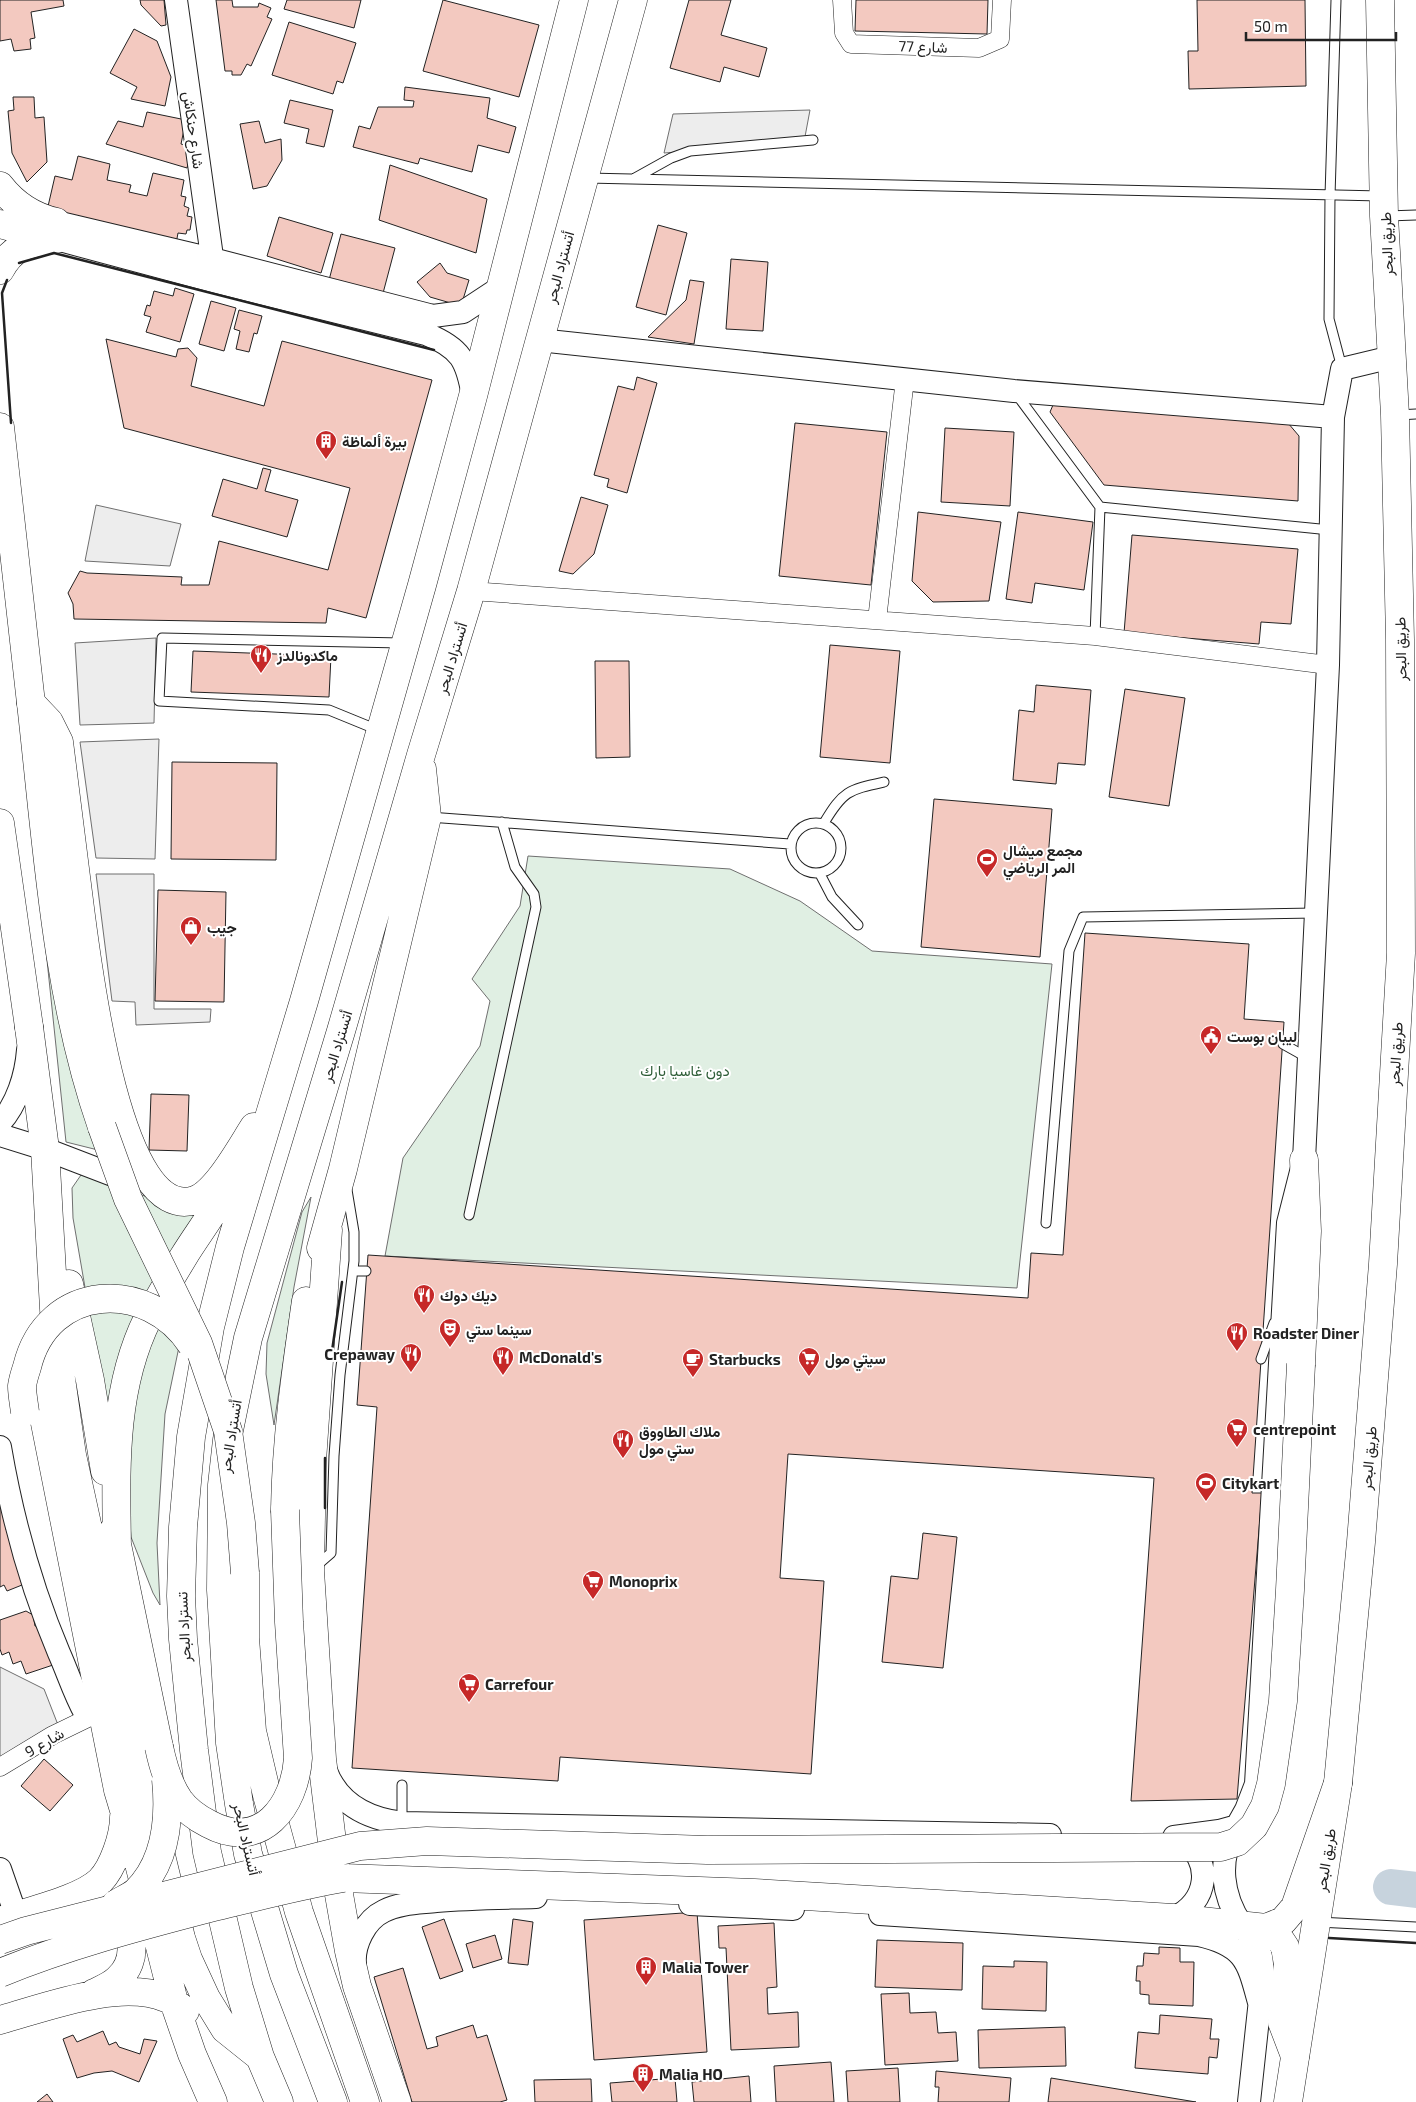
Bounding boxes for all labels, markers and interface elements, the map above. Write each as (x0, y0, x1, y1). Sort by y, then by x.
scale bar (1246, 10, 1396, 42)
text: 50 m (1254, 17, 1288, 35)
street label: شارع 77 (898, 36, 948, 59)
street label: شارع حنكاش (177, 90, 208, 170)
street label: طريق البحر (1376, 211, 1398, 277)
street label: أتستراد البحر (540, 228, 578, 306)
building icon: بيرة ألماظة (314, 429, 338, 460)
place label: بيرة ألماظة (342, 432, 407, 451)
street label: طريق البحر (1390, 617, 1412, 682)
street label: أتستراد البحر (431, 620, 472, 697)
restaurant icon: ماكدونالدز (249, 643, 273, 674)
place label: ماكدونالدز (276, 646, 338, 665)
place label: مجمع ميشال المر الرياضي (1003, 841, 1083, 881)
sports icon: مجمع ميشال المر الرياضي (975, 847, 999, 878)
shop icon: جيب (179, 915, 203, 946)
place label: جيب (207, 918, 237, 937)
street label: أتستراد البحر (316, 1008, 357, 1085)
street label: طريق البحر (1384, 1021, 1408, 1088)
public building icon: ليبان بوست (1199, 1024, 1223, 1055)
place label: ليبان بوست (1227, 1027, 1297, 1046)
park label: دون غاسيا بارك (640, 1061, 730, 1080)
restaurant icon: ديك دوك (412, 1283, 436, 1314)
place label: ديك دوك (440, 1286, 497, 1305)
theatre icon: سينما ستي (438, 1317, 462, 1348)
place label: سينما ستي (466, 1320, 532, 1343)
restaurant icon: Roadster Diner (1225, 1321, 1249, 1352)
place label: Roadster Diner (1253, 1324, 1360, 1342)
restaurant icon: Crepaway (399, 1342, 423, 1373)
place label: Crepaway (324, 1345, 396, 1364)
restaurant icon: McDonald's (491, 1345, 515, 1376)
supermarket icon: سيتي مول (797, 1346, 821, 1377)
cafe icon: Starbucks (681, 1347, 705, 1378)
place label: McDonald's (519, 1348, 602, 1366)
place label: سيتي مول (825, 1349, 886, 1372)
place label: Starbucks (709, 1350, 781, 1368)
street label: أتستراد البحر (215, 1398, 246, 1475)
supermarket icon: centrepoint (1225, 1417, 1249, 1448)
place label: centrepoint (1253, 1420, 1336, 1438)
place label: ملاك الطاووق ستي مول (639, 1422, 720, 1462)
street label: طريق البحر (1356, 1425, 1382, 1492)
restaurant icon: ملاك الطاووق ستي مول (611, 1428, 635, 1459)
sports icon: Citykart (1194, 1471, 1218, 1502)
place label: Citykart (1222, 1474, 1279, 1493)
supermarket icon: Monoprix (581, 1569, 605, 1600)
place label: Monoprix (609, 1572, 678, 1590)
street label: تستراد البحر (172, 1591, 195, 1664)
supermarket icon: Carrefour (457, 1672, 481, 1703)
place label: Carrefour (485, 1675, 554, 1693)
street label: شارع 9 (21, 1724, 68, 1763)
street label: أتستراد البحر (229, 1800, 264, 1878)
street label: طريق البحر (1311, 1827, 1341, 1894)
building icon: Malia Tower (634, 1955, 658, 1986)
place label: Malia Tower (662, 1958, 749, 1976)
building icon: Malia HO (631, 2062, 655, 2093)
place label: Malia HO (659, 2065, 723, 2083)

